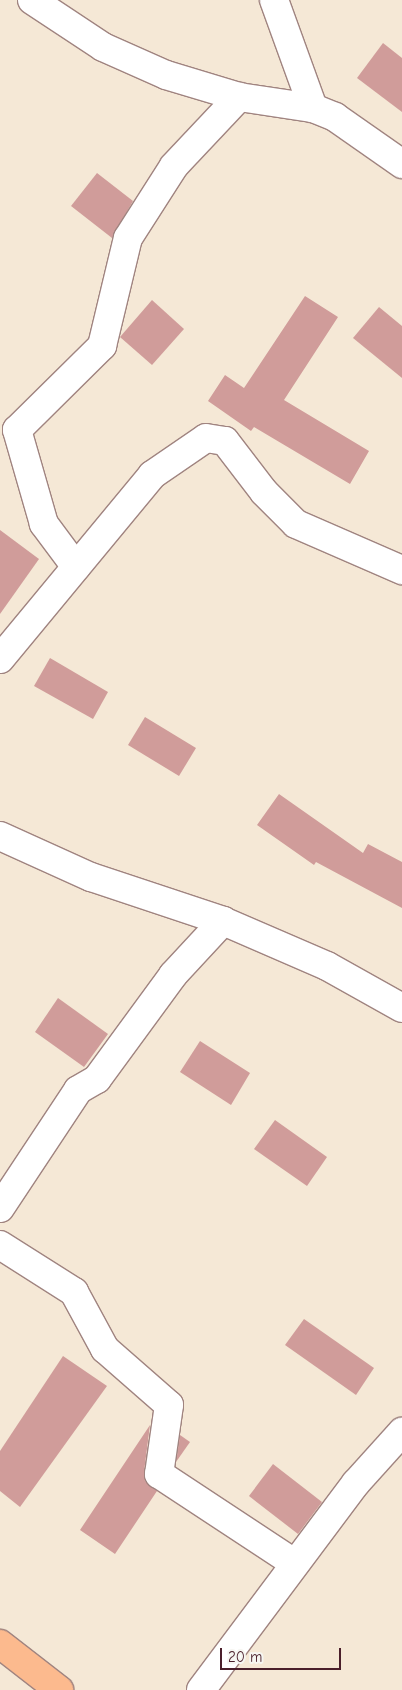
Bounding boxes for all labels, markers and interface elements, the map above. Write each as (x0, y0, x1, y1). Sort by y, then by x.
scale bar (222, 1638, 343, 1670)
text: 20 m (228, 1648, 262, 1666)

